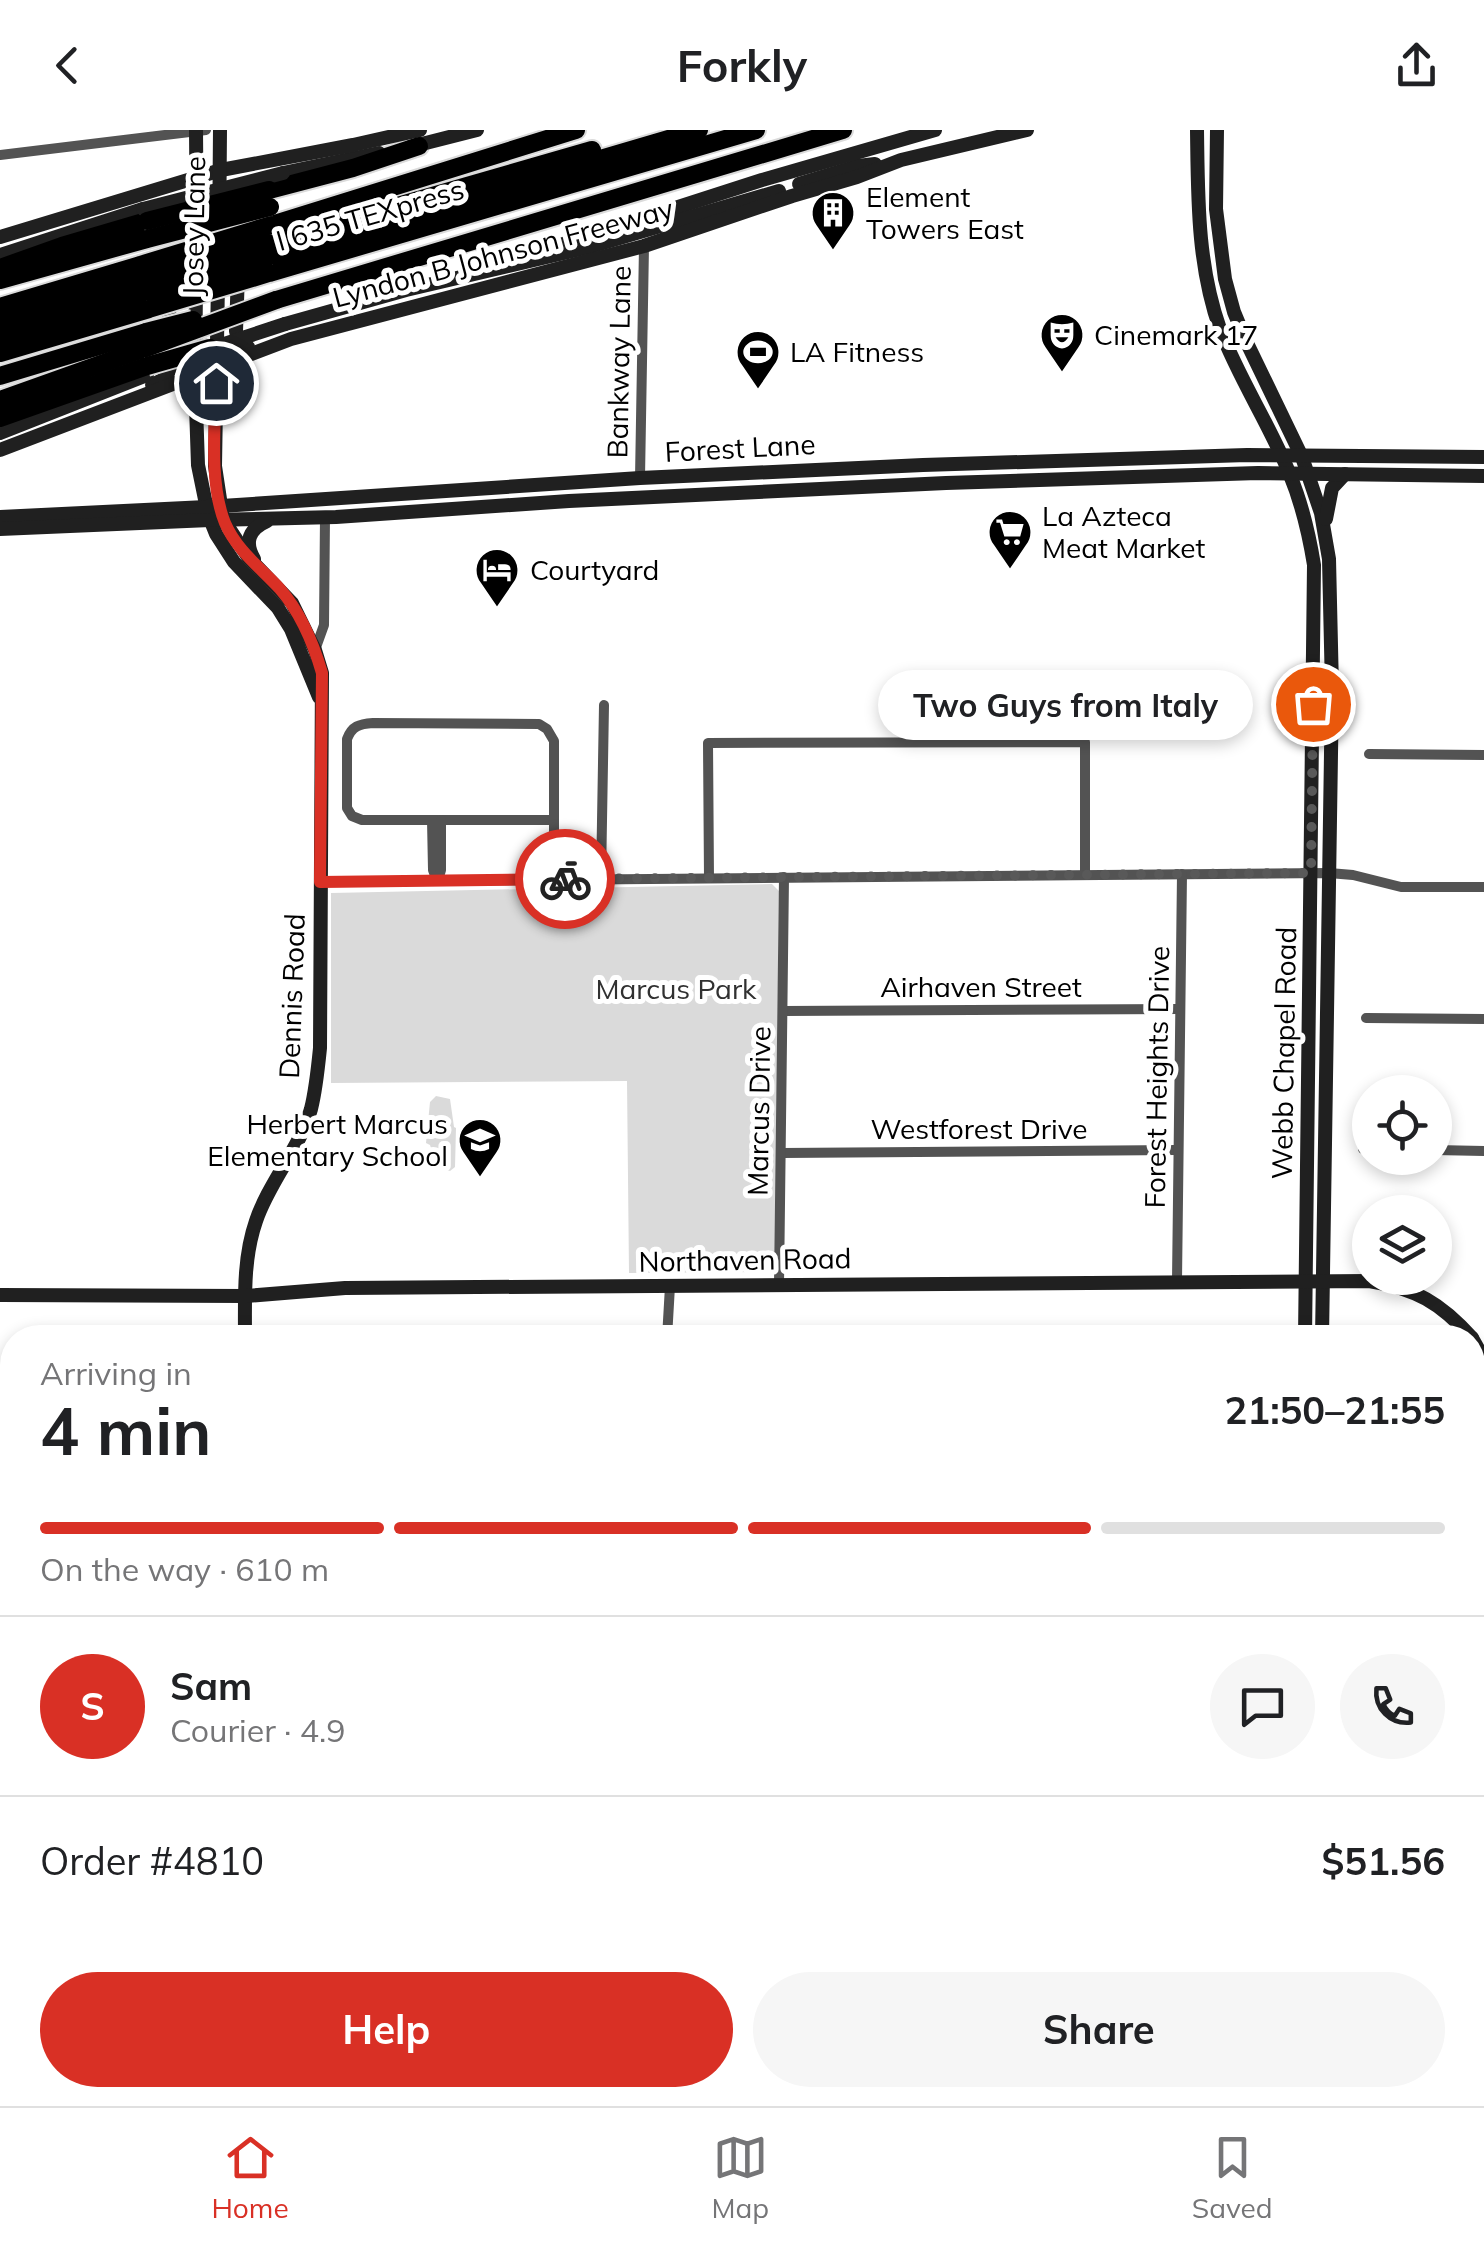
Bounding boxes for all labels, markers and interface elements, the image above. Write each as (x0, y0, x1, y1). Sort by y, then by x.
text: Forkly (677, 37, 807, 93)
icon: back (40, 38, 95, 93)
icon: share (1389, 38, 1444, 93)
street label: Josey Lane (175, 156, 212, 296)
street label: I 635 TEXpress (272, 171, 468, 258)
place label: Element Towers East (866, 179, 1024, 246)
street label: Lyndon B Johnson Freeway (329, 190, 677, 315)
building icon: Element Towers East (810, 190, 856, 251)
street label: Bankway Lane (599, 265, 638, 459)
theatre icon: Cinemark 17 (1039, 312, 1085, 373)
place label: Cinemark 17 (1094, 317, 1258, 352)
sports icon: LA Fitness (735, 329, 781, 390)
place label: LA Fitness (790, 334, 924, 369)
pin (174, 341, 259, 426)
icon: home (189, 356, 244, 411)
street label: Forest Lane (664, 426, 816, 469)
place label: La Azteca Meat Market (1042, 498, 1205, 565)
supermarket icon: La Azteca Meat Market (987, 509, 1033, 570)
hotel icon: Courtyard (474, 547, 520, 608)
place label: Courtyard (530, 552, 659, 587)
pin (1271, 662, 1356, 747)
callout: Two Guys from Italy (878, 669, 1253, 739)
icon: bag (1286, 677, 1341, 732)
text: Two Guys from Italy (913, 685, 1218, 725)
courier (515, 829, 615, 929)
icon: bike (538, 852, 593, 907)
street label: Dennis Road (271, 913, 312, 1079)
street label: Webb Chapel Road (1264, 926, 1303, 1180)
street label: Forest Heights Drive (1137, 945, 1176, 1209)
street label: Airhaven Street (880, 969, 1082, 1004)
park label: Marcus Park (596, 971, 757, 1006)
street label: Marcus Drive (740, 1026, 777, 1196)
map controls (1352, 1075, 1452, 1295)
button: locate (1352, 1075, 1452, 1175)
place label: Herbert Marcus Elementary School (207, 1106, 448, 1173)
street label: Westforest Drive (870, 1111, 1088, 1146)
school or university icon: Herbert Marcus Elementary School (457, 1117, 503, 1178)
button: layers (1352, 1195, 1452, 1295)
street label: Northaven Road (638, 1240, 852, 1279)
text: Arriving in (40, 1353, 192, 1393)
text: 21:50–21:55 (1225, 1386, 1445, 1434)
text: 4 min (40, 1390, 211, 1471)
text: On the way · 610 m (40, 1549, 329, 1589)
button: chat (1210, 1654, 1315, 1759)
button: phone (1340, 1654, 1445, 1759)
text: Sam (170, 1662, 252, 1710)
text: S (80, 1682, 105, 1730)
text: Courier · 4.9 (170, 1710, 346, 1750)
text: Order #4810 (40, 1837, 264, 1885)
text: $51.56 (1322, 1837, 1445, 1885)
button: Help (40, 1972, 733, 2087)
button: Share (753, 1972, 1445, 2087)
tab: Home (211, 2130, 289, 2225)
tab: Map (711, 2130, 769, 2225)
tab: Saved (1192, 2130, 1273, 2225)

